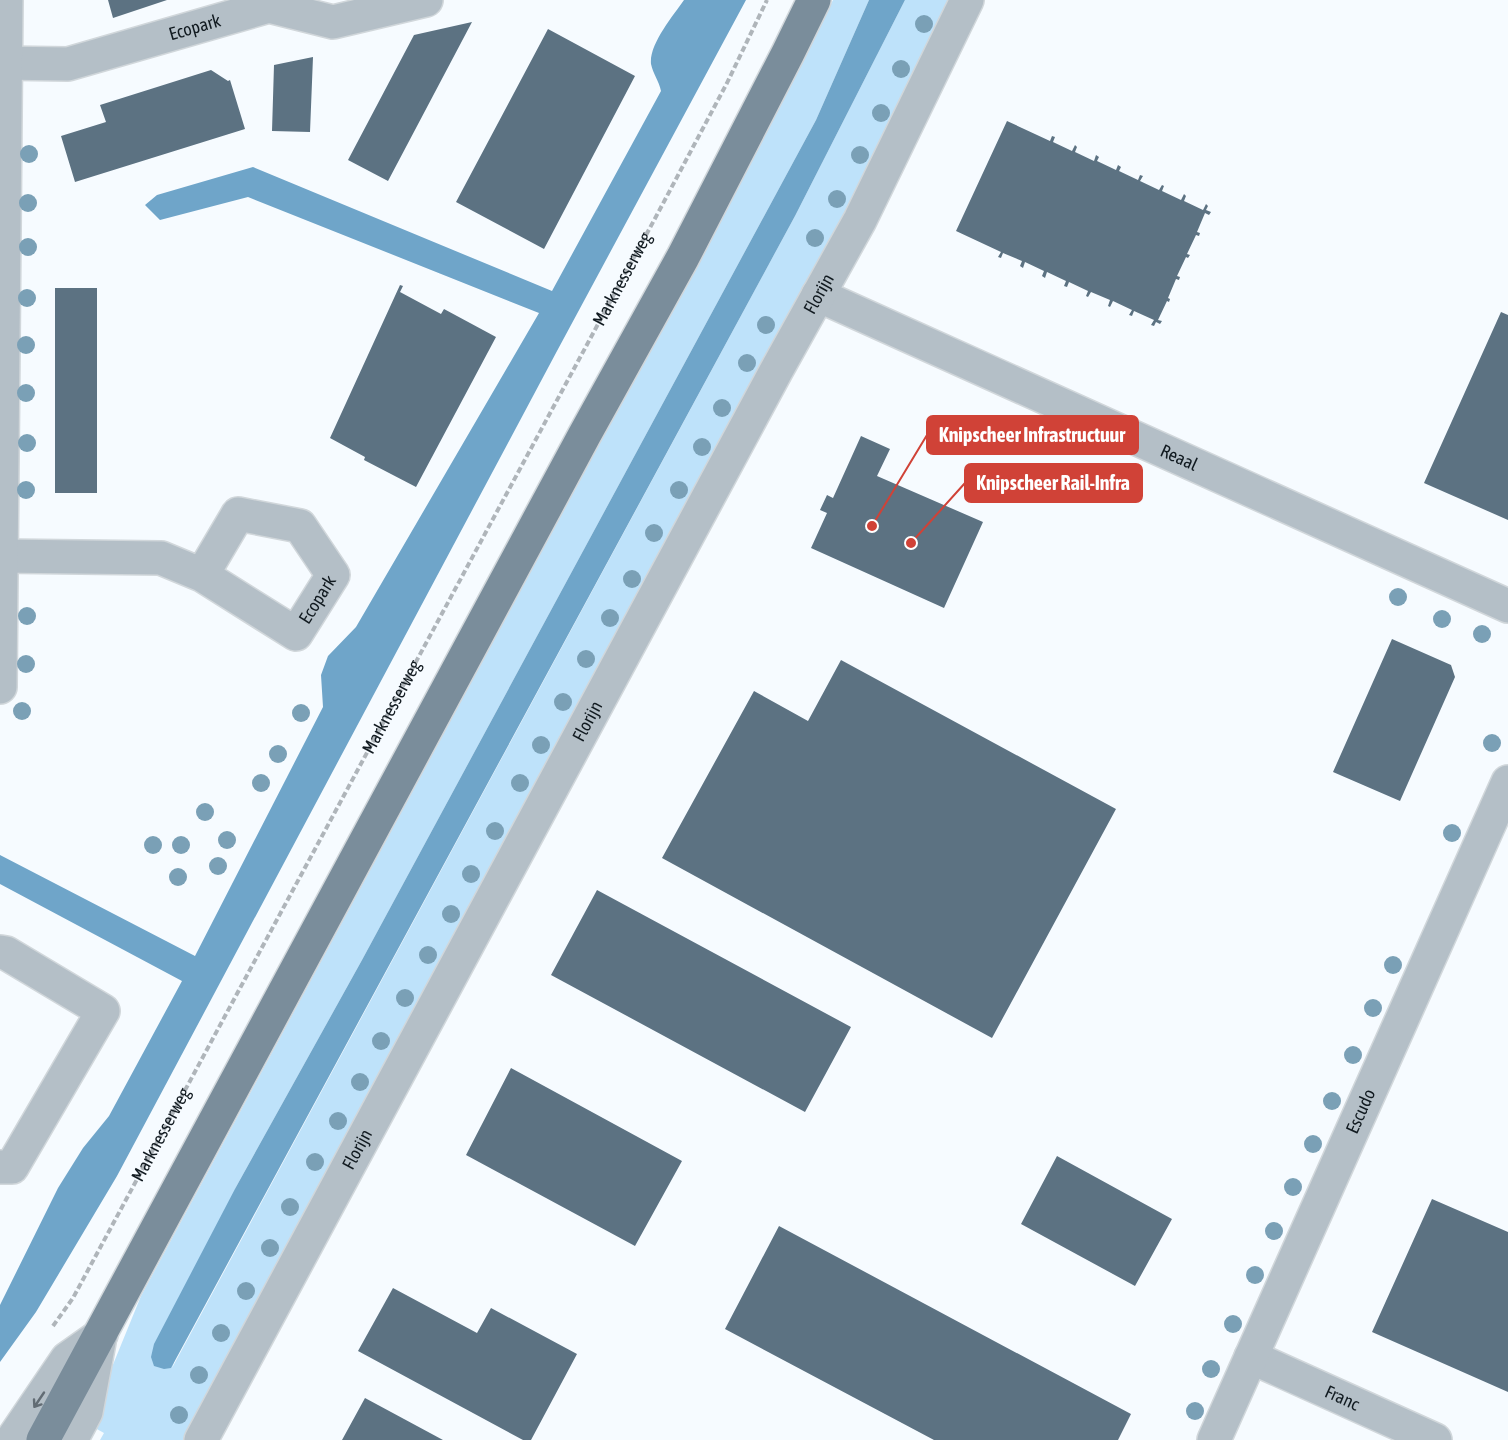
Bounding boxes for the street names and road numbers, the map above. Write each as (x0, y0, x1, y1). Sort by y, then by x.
street label: Ecopark (166, 9, 223, 44)
street label: Marknesserweg (588, 228, 656, 329)
street label: Florijn (799, 270, 838, 317)
street label: Reaal (1157, 440, 1201, 475)
street label: Ecopark (294, 571, 340, 627)
street label: Marknesserweg (357, 656, 425, 757)
street label: Florijn (568, 697, 606, 745)
street label: Marknesserweg (127, 1084, 195, 1185)
street label: Escudo (1341, 1086, 1379, 1137)
street label: Florijn (338, 1125, 376, 1173)
street label: Franc (1322, 1381, 1363, 1415)

